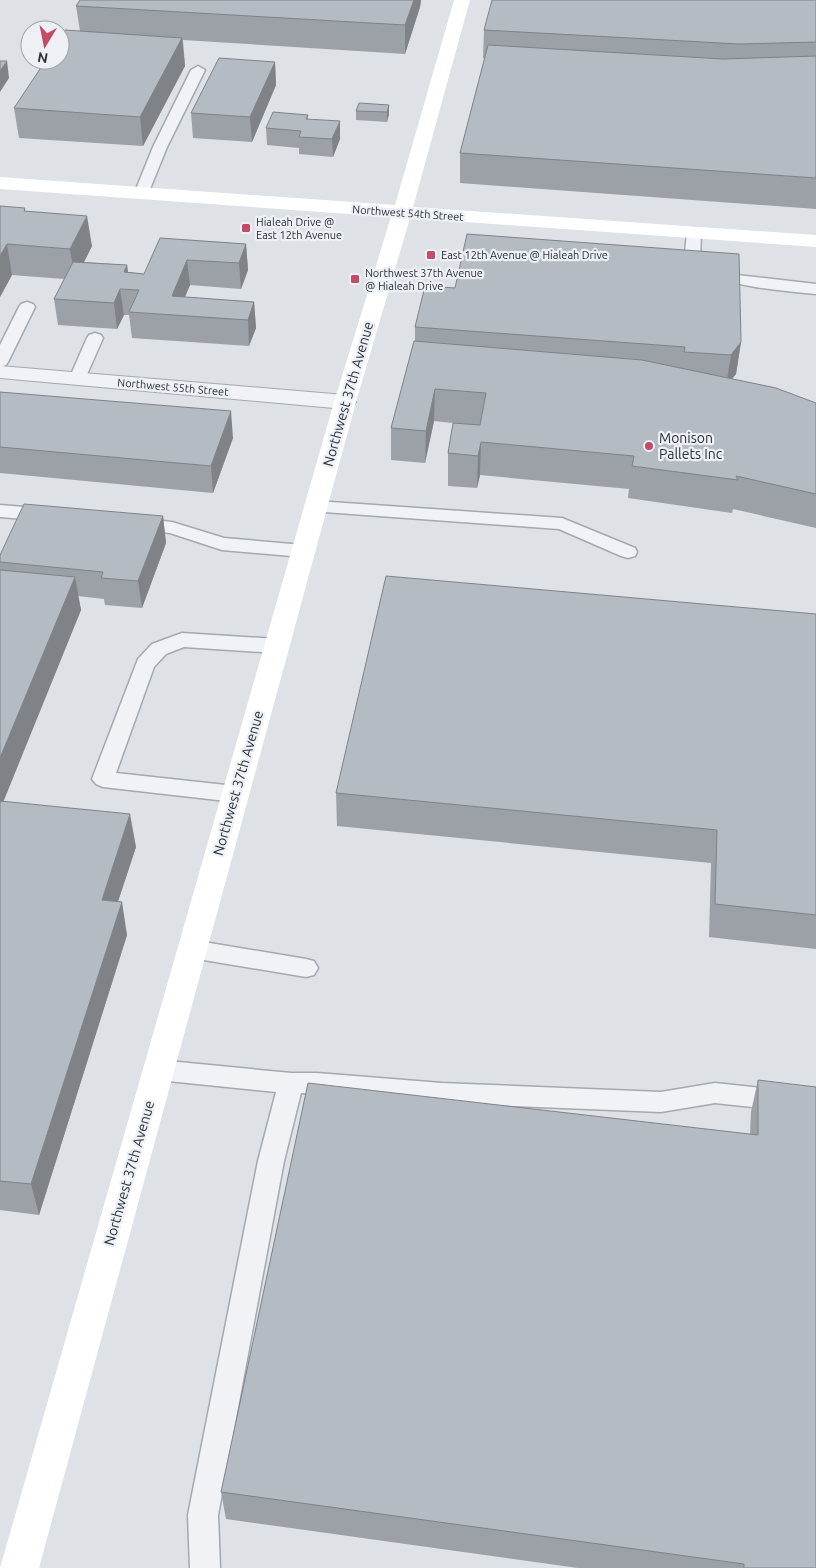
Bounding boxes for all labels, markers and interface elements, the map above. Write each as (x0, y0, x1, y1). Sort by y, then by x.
north arrow (20, 20, 70, 70)
text: N (36, 49, 49, 67)
street label: Northwest 54th Street (352, 203, 465, 223)
place label: Hialeah Drive @ East 12th Avenue (256, 216, 342, 241)
marker: Hialeah Drive @ East 12th Avenue (240, 222, 252, 234)
marker: East 12th Avenue @ Hialeah Drive (425, 249, 437, 261)
place label: East 12th Avenue @ Hialeah Drive (441, 249, 608, 261)
place label: Northwest 37th Avenue @ Hialeah Drive (365, 267, 483, 292)
marker: Northwest 37th Avenue @ Hialeah Drive (349, 273, 361, 285)
street label: Northwest 37th Avenue (320, 320, 376, 468)
street label: Northwest 55th Street (117, 376, 230, 398)
place label: Monison Pallets Inc (659, 430, 723, 462)
marker: Monison Pallets Inc (643, 440, 655, 452)
street label: Northwest 37th Avenue (210, 709, 266, 857)
street label: Northwest 37th Avenue (101, 1099, 157, 1247)

